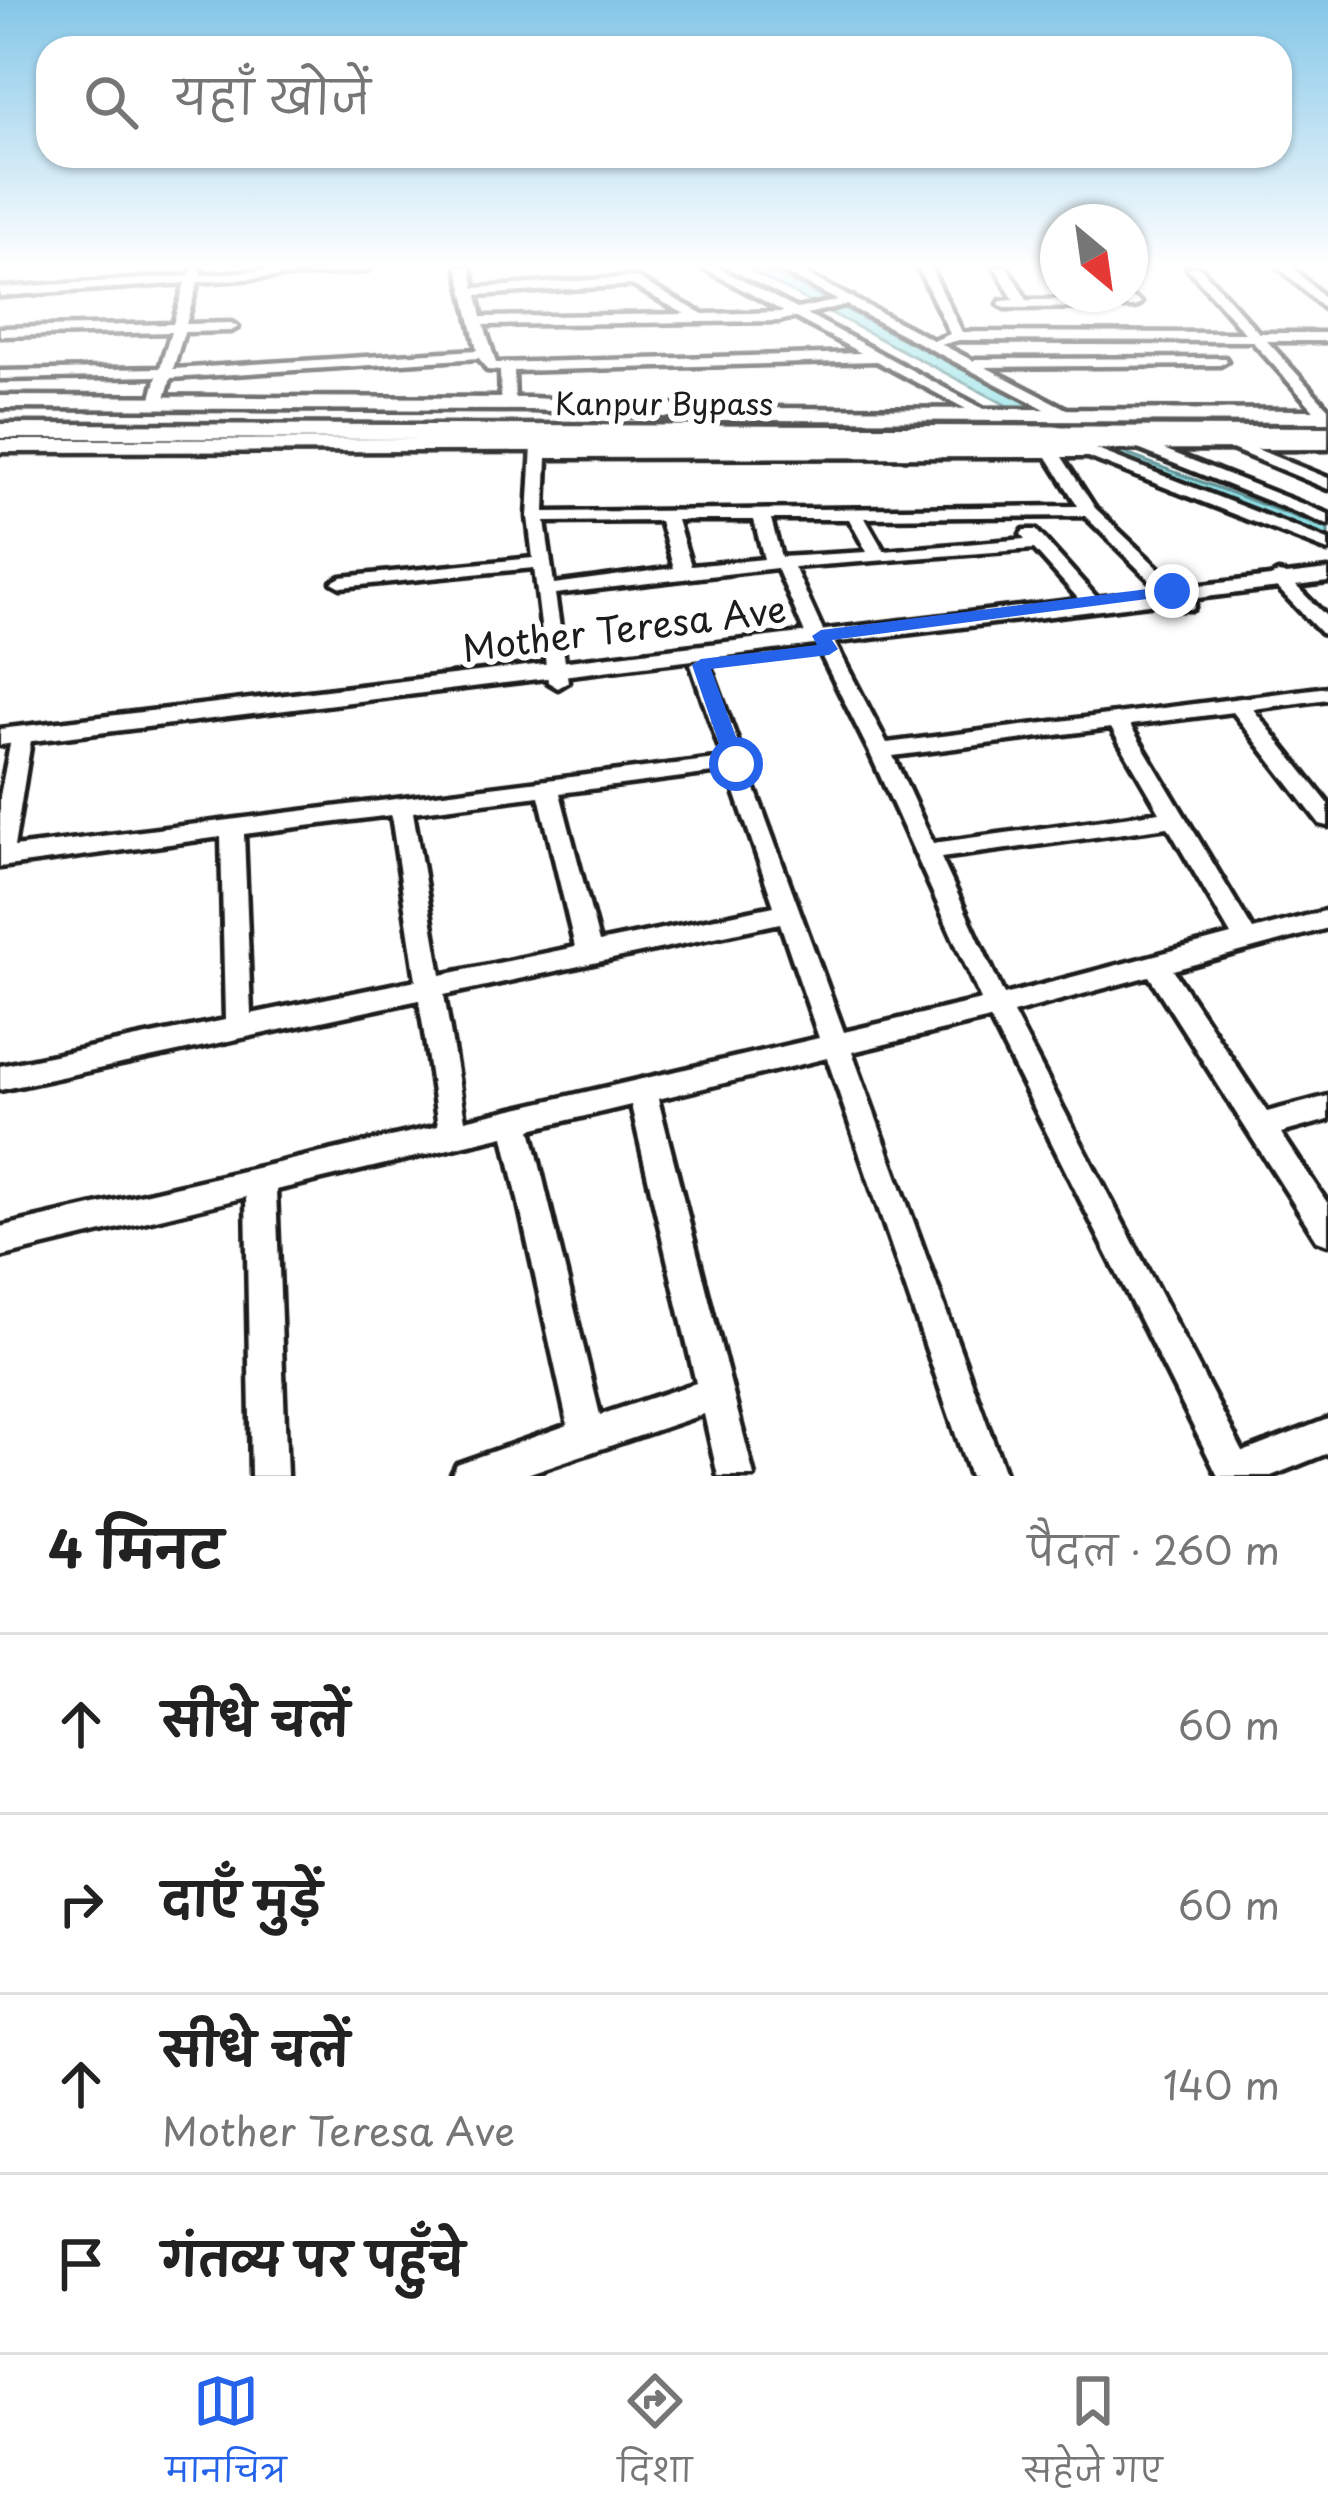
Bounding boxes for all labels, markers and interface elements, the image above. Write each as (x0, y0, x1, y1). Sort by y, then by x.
search box (36, 36, 1292, 168)
text: यहाँ खोजें (174, 61, 371, 129)
icon: search (78, 69, 144, 135)
north arrow (1040, 204, 1148, 312)
street label: Kanpur Bypass (555, 380, 773, 425)
route end (1145, 564, 1199, 618)
street label: Mother Teresa Ave (459, 580, 789, 674)
route start (709, 737, 763, 791)
text: 4 मिनट (48, 1508, 223, 1585)
text: पैदल · 260 m (1028, 1519, 1280, 1578)
text: सीधे चलें (162, 1683, 349, 1751)
icon: ahead (48, 1691, 114, 1757)
text: 60 m (1178, 1694, 1280, 1753)
text: दाएँ मुड़ें (162, 1863, 322, 1931)
icon: right (48, 1871, 114, 1937)
text: 60 m (1178, 1874, 1280, 1933)
text: सीधे चलें (162, 2013, 349, 2081)
icon: ahead (48, 2051, 114, 2117)
text: 140 m (1163, 2054, 1280, 2113)
text: Mother Teresa Ave (162, 2100, 515, 2159)
text: गंतव्य पर पहुँचे (162, 2223, 464, 2291)
icon: arrive (48, 2231, 114, 2297)
tab: मानचित्र (165, 2368, 287, 2507)
tab: दिशा (617, 2368, 692, 2507)
tab: सहेजे गए (1023, 2368, 1163, 2507)

